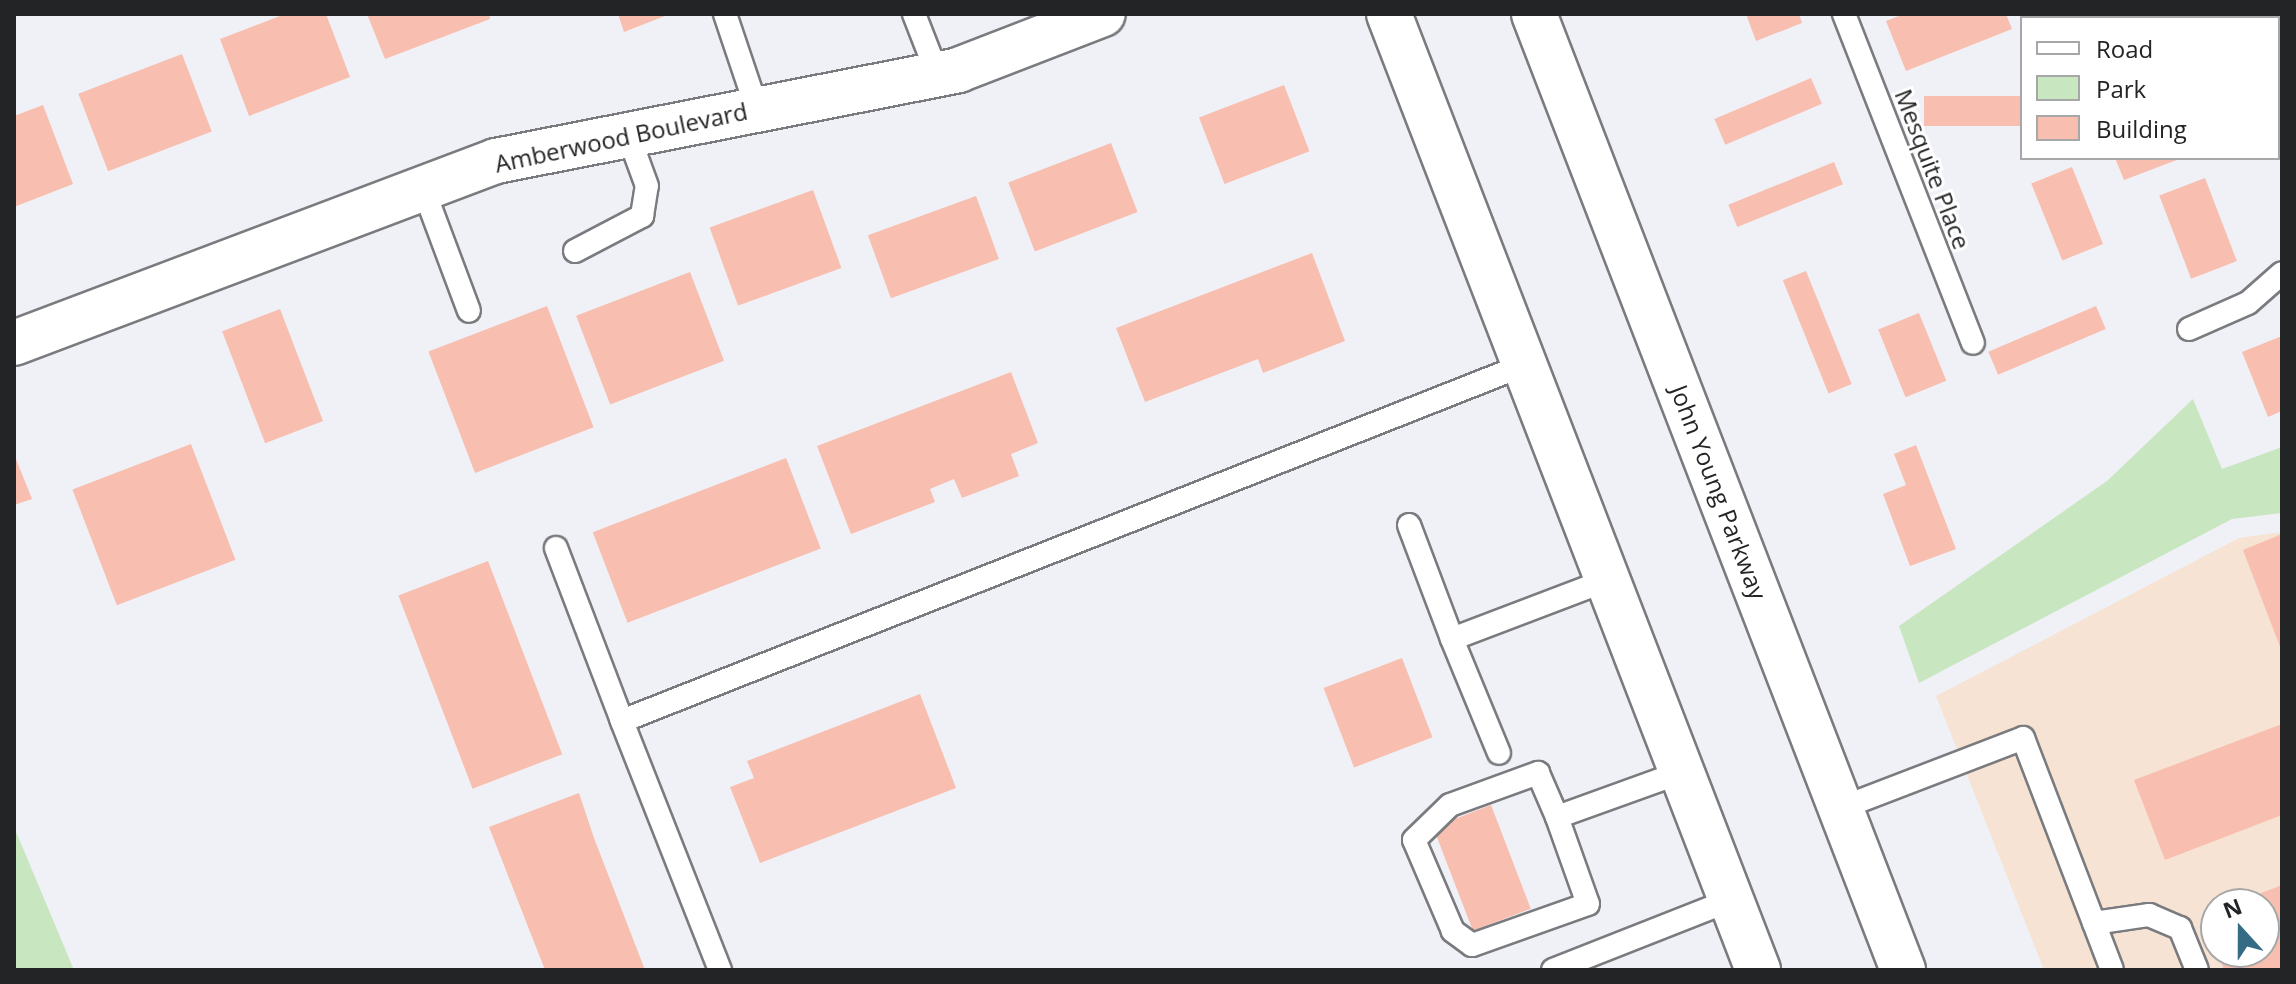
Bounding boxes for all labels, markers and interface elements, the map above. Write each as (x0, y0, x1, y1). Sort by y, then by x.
legend (2020, 16, 2280, 160)
text: Road (2096, 32, 2153, 65)
text: Park (2096, 72, 2146, 105)
street label: Mesquite Place (1889, 85, 1977, 253)
street label: Amberwood Boulevard (492, 96, 750, 178)
text: Building (2096, 112, 2187, 145)
street label: John Young Parkway (1665, 381, 1773, 603)
north arrow (2200, 888, 2280, 968)
text: N (2218, 890, 2246, 925)

